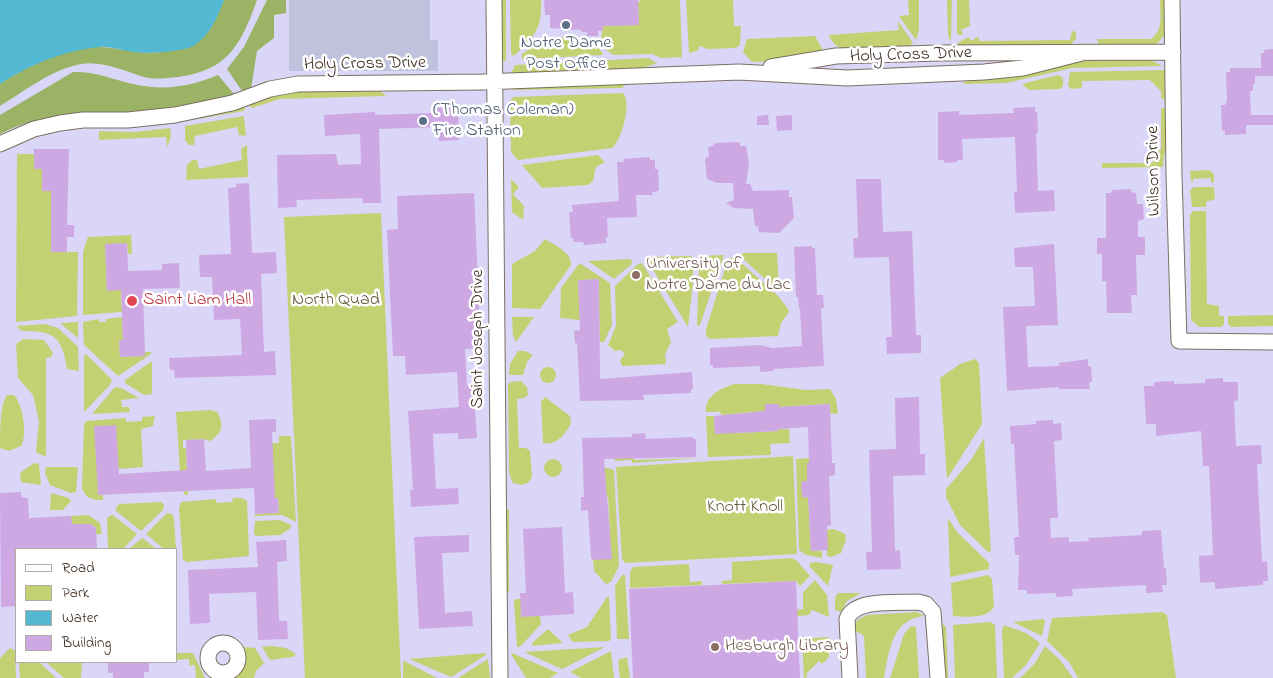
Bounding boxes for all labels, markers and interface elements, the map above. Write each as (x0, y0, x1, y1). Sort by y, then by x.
marker: Notre Dame Post Office (560, 19, 572, 31)
place label: Notre Dame Post Office (521, 33, 611, 76)
street label: Holy Cross Drive (850, 43, 972, 69)
street label: Holy Cross Drive (304, 53, 426, 77)
place label: (Thomas Coleman) Fire Station (433, 100, 574, 142)
marker: (Thomas Coleman) Fire Station (417, 115, 429, 127)
street label: Wilson Drive (1143, 126, 1167, 216)
place label: University of Notre Dame du Lac (646, 254, 790, 296)
street label: Saint Joseph Drive (468, 269, 490, 409)
marker: University of Notre Dame du Lac (630, 269, 642, 281)
place label: Saint Liam Hall (143, 290, 251, 312)
park label: North Quad (292, 290, 380, 312)
marker: Saint Liam Hall (125, 294, 139, 308)
park label: Knott Knoll (707, 497, 783, 519)
legend (15, 548, 178, 663)
text: Road (62, 557, 95, 579)
text: Park (62, 582, 89, 604)
text: Water (62, 607, 98, 629)
text: Building (62, 632, 111, 654)
place label: Hesburgh Library (725, 636, 849, 658)
marker: Hesburgh Library (709, 641, 721, 653)

